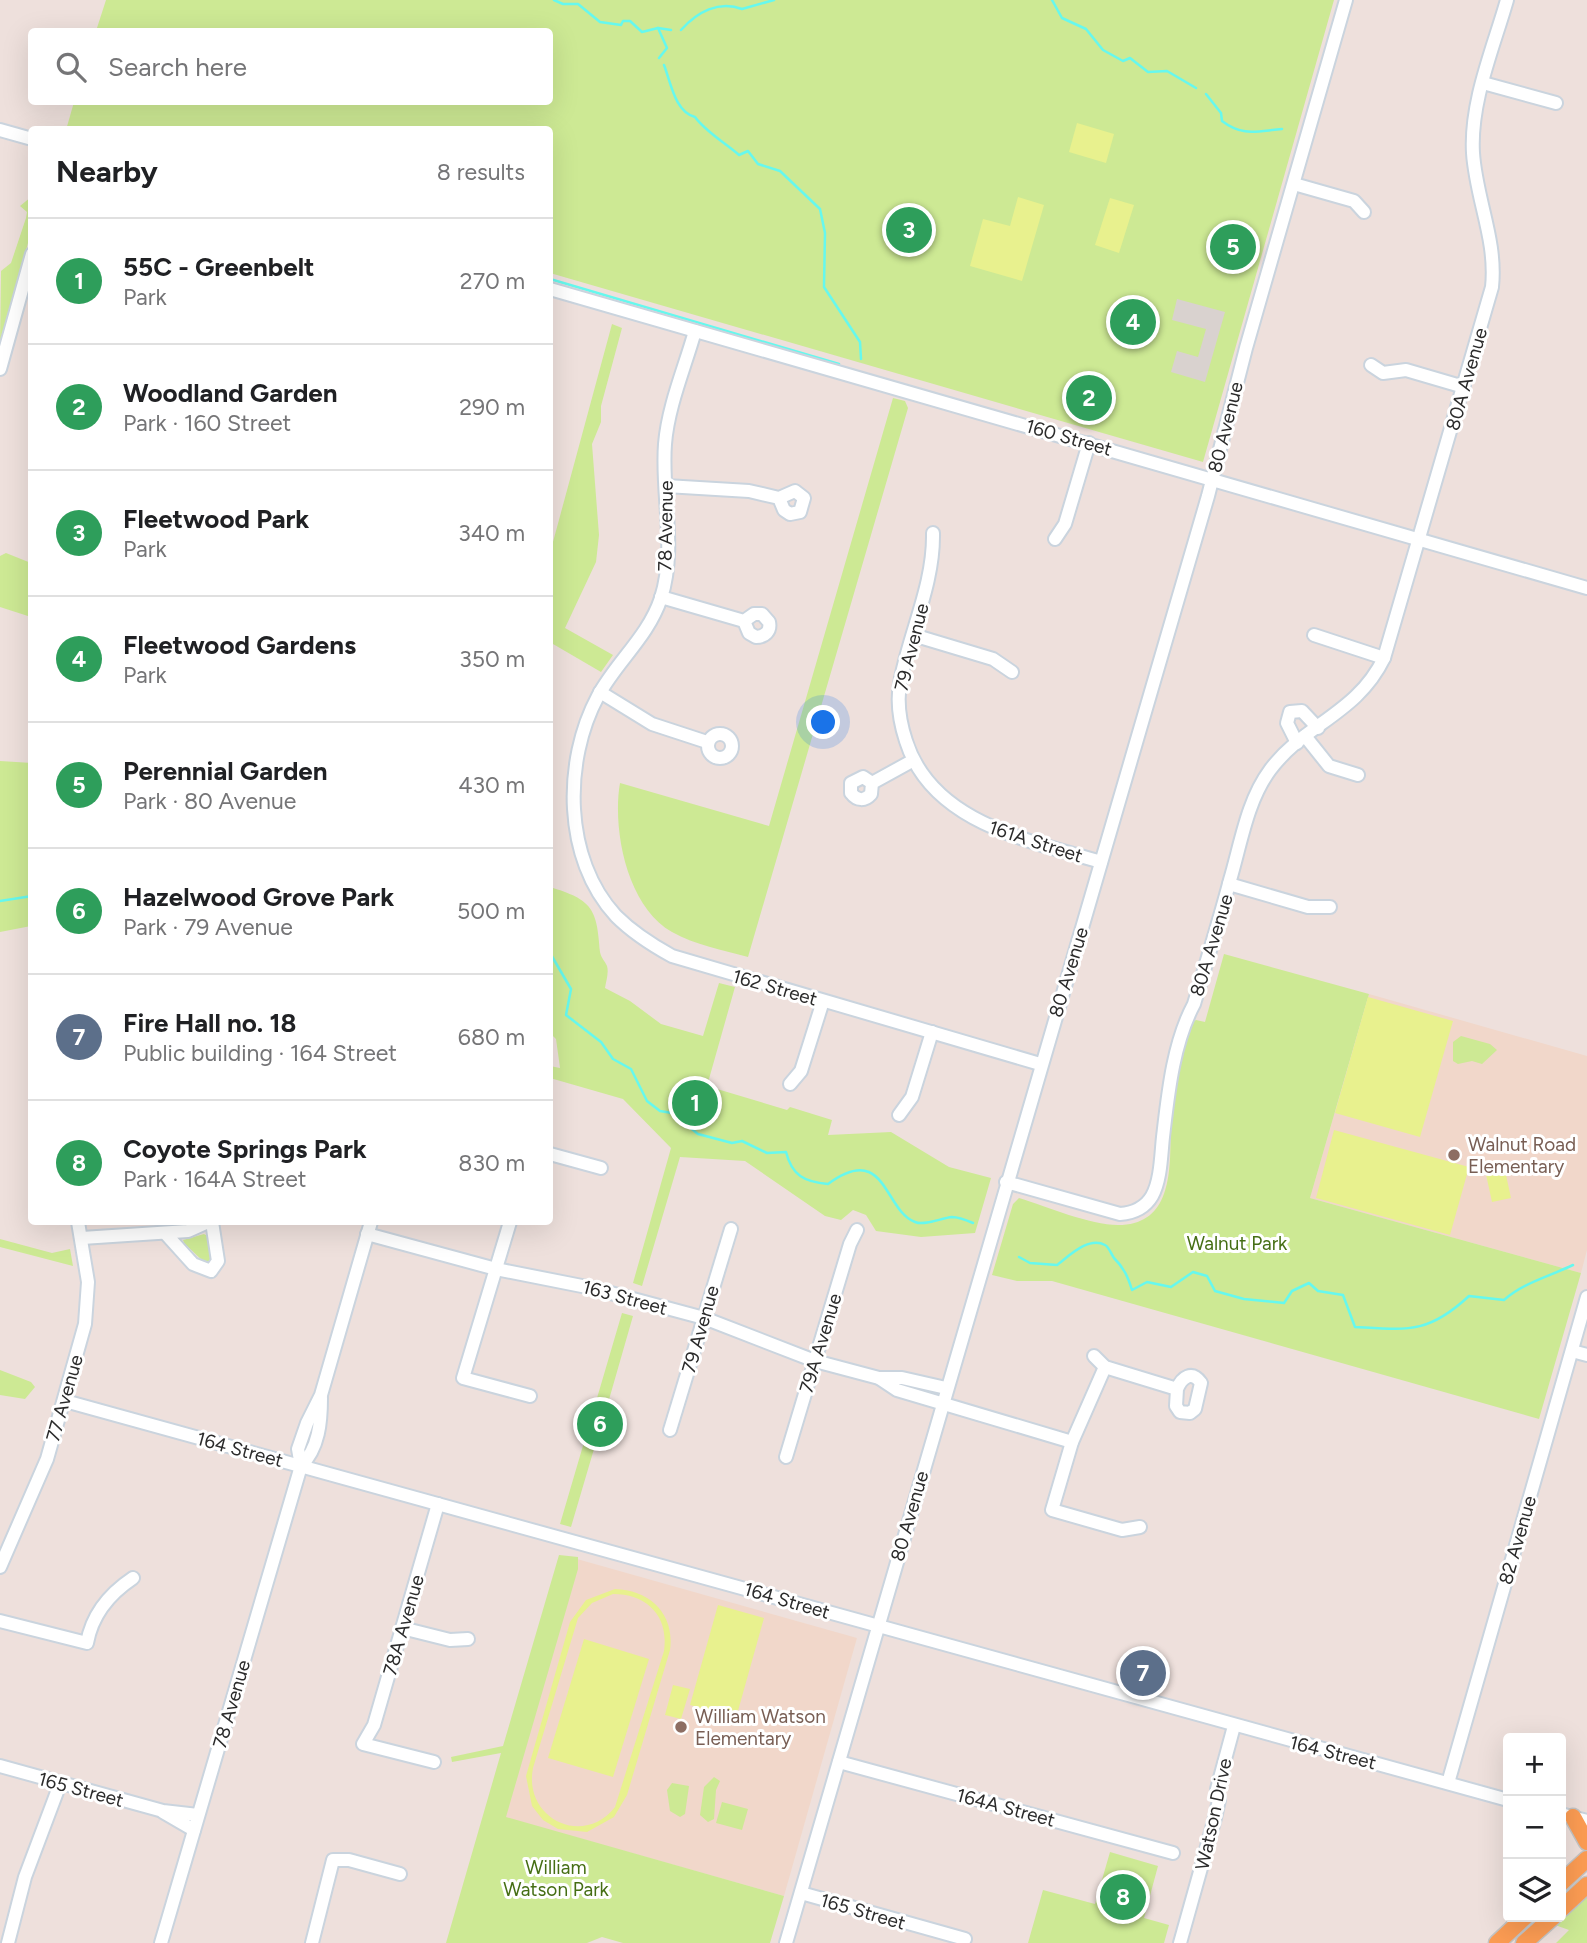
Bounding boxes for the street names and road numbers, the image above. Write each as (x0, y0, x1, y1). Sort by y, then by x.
street label: 80A Avenue (1441, 325, 1492, 433)
street label: 80 Avenue (1203, 379, 1248, 475)
street label: 160 Street (1023, 414, 1115, 461)
street label: 78 Avenue (653, 480, 678, 572)
street label: 79 Avenue (889, 601, 934, 694)
street label: 161A Street (986, 816, 1086, 867)
street label: 80A Avenue (1185, 891, 1238, 999)
street label: 80 Avenue (1044, 924, 1093, 1020)
street label: 162 Street (730, 964, 820, 1011)
street label: 163 Street (580, 1275, 670, 1320)
street label: 79 Avenue (677, 1283, 724, 1376)
street label: 79A Avenue (794, 1291, 846, 1396)
street label: 77 Avenue (41, 1352, 88, 1444)
street label: 164 Street (194, 1427, 285, 1472)
street label: 80 Avenue (886, 1468, 933, 1564)
street label: 82 Avenue (1494, 1493, 1541, 1587)
street label: 78A Avenue (378, 1572, 429, 1678)
street label: 164 Street (741, 1577, 832, 1624)
street label: 78 Avenue (208, 1657, 255, 1751)
street label: 164 Street (1287, 1731, 1378, 1774)
street label: Watson Drive (1190, 1756, 1237, 1872)
street label: 165 Street (36, 1767, 126, 1812)
street label: 164A Street (954, 1783, 1058, 1832)
street label: 165 Street (818, 1888, 908, 1935)

